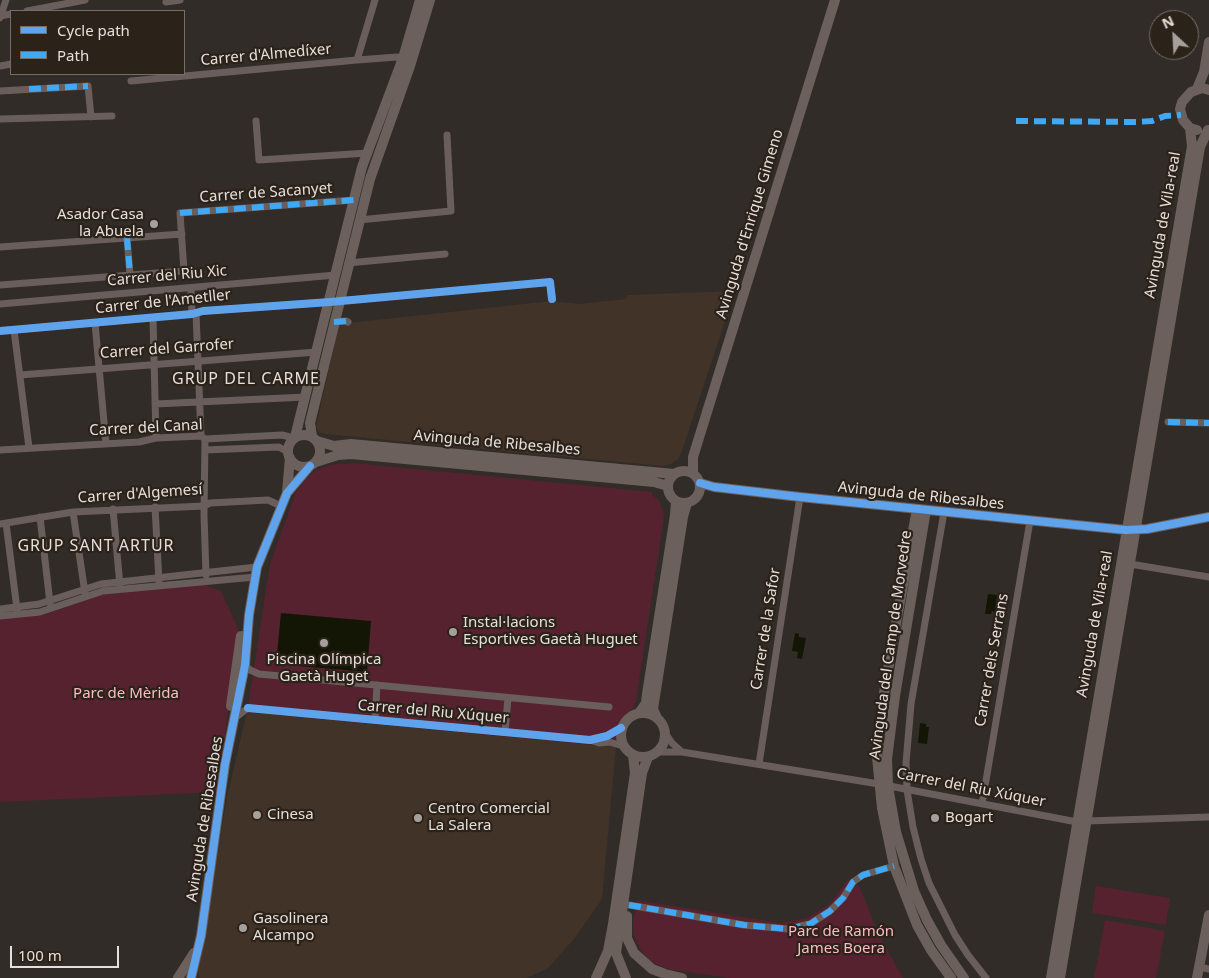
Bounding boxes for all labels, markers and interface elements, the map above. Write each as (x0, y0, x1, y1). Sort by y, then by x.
legend (10, 10, 185, 75)
north arrow (1149, 10, 1199, 60)
text: N (1159, 11, 1177, 33)
text: Cycle path (57, 20, 130, 40)
street label: Carrer d'Almedíxer (200, 40, 332, 70)
text: Path (57, 45, 89, 65)
street label: Avinguda d'Enrique Gimeno (713, 127, 787, 321)
street label: Avinguda de Vila-real (1141, 150, 1185, 300)
street label: Carrer de Sacanyet (199, 179, 333, 207)
place label: Asador Casa la Abuela (57, 206, 144, 241)
marker: Asador Casa la Abuela (148, 218, 160, 230)
street label: Carrer del Riu Xic (106, 262, 228, 290)
street label: Carrer de l'Ametller (94, 286, 232, 318)
street label: Carrer del Garrofer (99, 335, 235, 363)
district label: GRUP DEL CARME (170, 369, 322, 389)
street label: Carrer del Canal (89, 416, 203, 440)
street label: Avinguda de Ribesalbes (413, 427, 581, 459)
street label: Avinguda de Ribesalbes (837, 478, 1005, 514)
street label: Carrer d'Algemesí (77, 481, 203, 507)
street label: Avinguda del Camp de Morvedre (866, 529, 916, 761)
district label: GRUP SANT ARTUR (16, 536, 176, 556)
street label: Avinguda de Vila-real (1073, 549, 1117, 699)
street label: Carrer de la Safor (747, 567, 785, 691)
street label: Carrer dels Serrans (971, 592, 1013, 728)
place label: Instal·lacions Esportives Gaetà Huguet (463, 614, 638, 649)
marker: Instal·lacions Esportives Gaetà Huguet (447, 626, 459, 638)
marker: Piscina Olímpica Gaetà Huget (318, 637, 330, 649)
place label: Piscina Olímpica Gaetà Huget (267, 651, 381, 686)
park label: Parc de Mèrida (73, 685, 179, 703)
street label: Carrer del Riu Xúquer (357, 696, 509, 728)
street label: Avinguda de Ribesalbes (183, 735, 227, 903)
street label: Carrer del Riu Xúquer (895, 765, 1047, 811)
place label: Centro Comercial La Salera (428, 800, 550, 835)
place label: Cinesa (267, 806, 314, 824)
marker: Cinesa (251, 809, 263, 821)
place label: Bogart (945, 809, 993, 827)
marker: Centro Comercial La Salera (412, 812, 424, 824)
marker: Bogart (929, 812, 941, 824)
place label: Gasolinera Alcampo (253, 910, 328, 945)
marker: Gasolinera Alcampo (237, 922, 249, 934)
park label: Parc de Ramón James Boera (788, 923, 894, 958)
scale bar (12, 936, 121, 968)
text: 100 m (18, 945, 62, 965)

